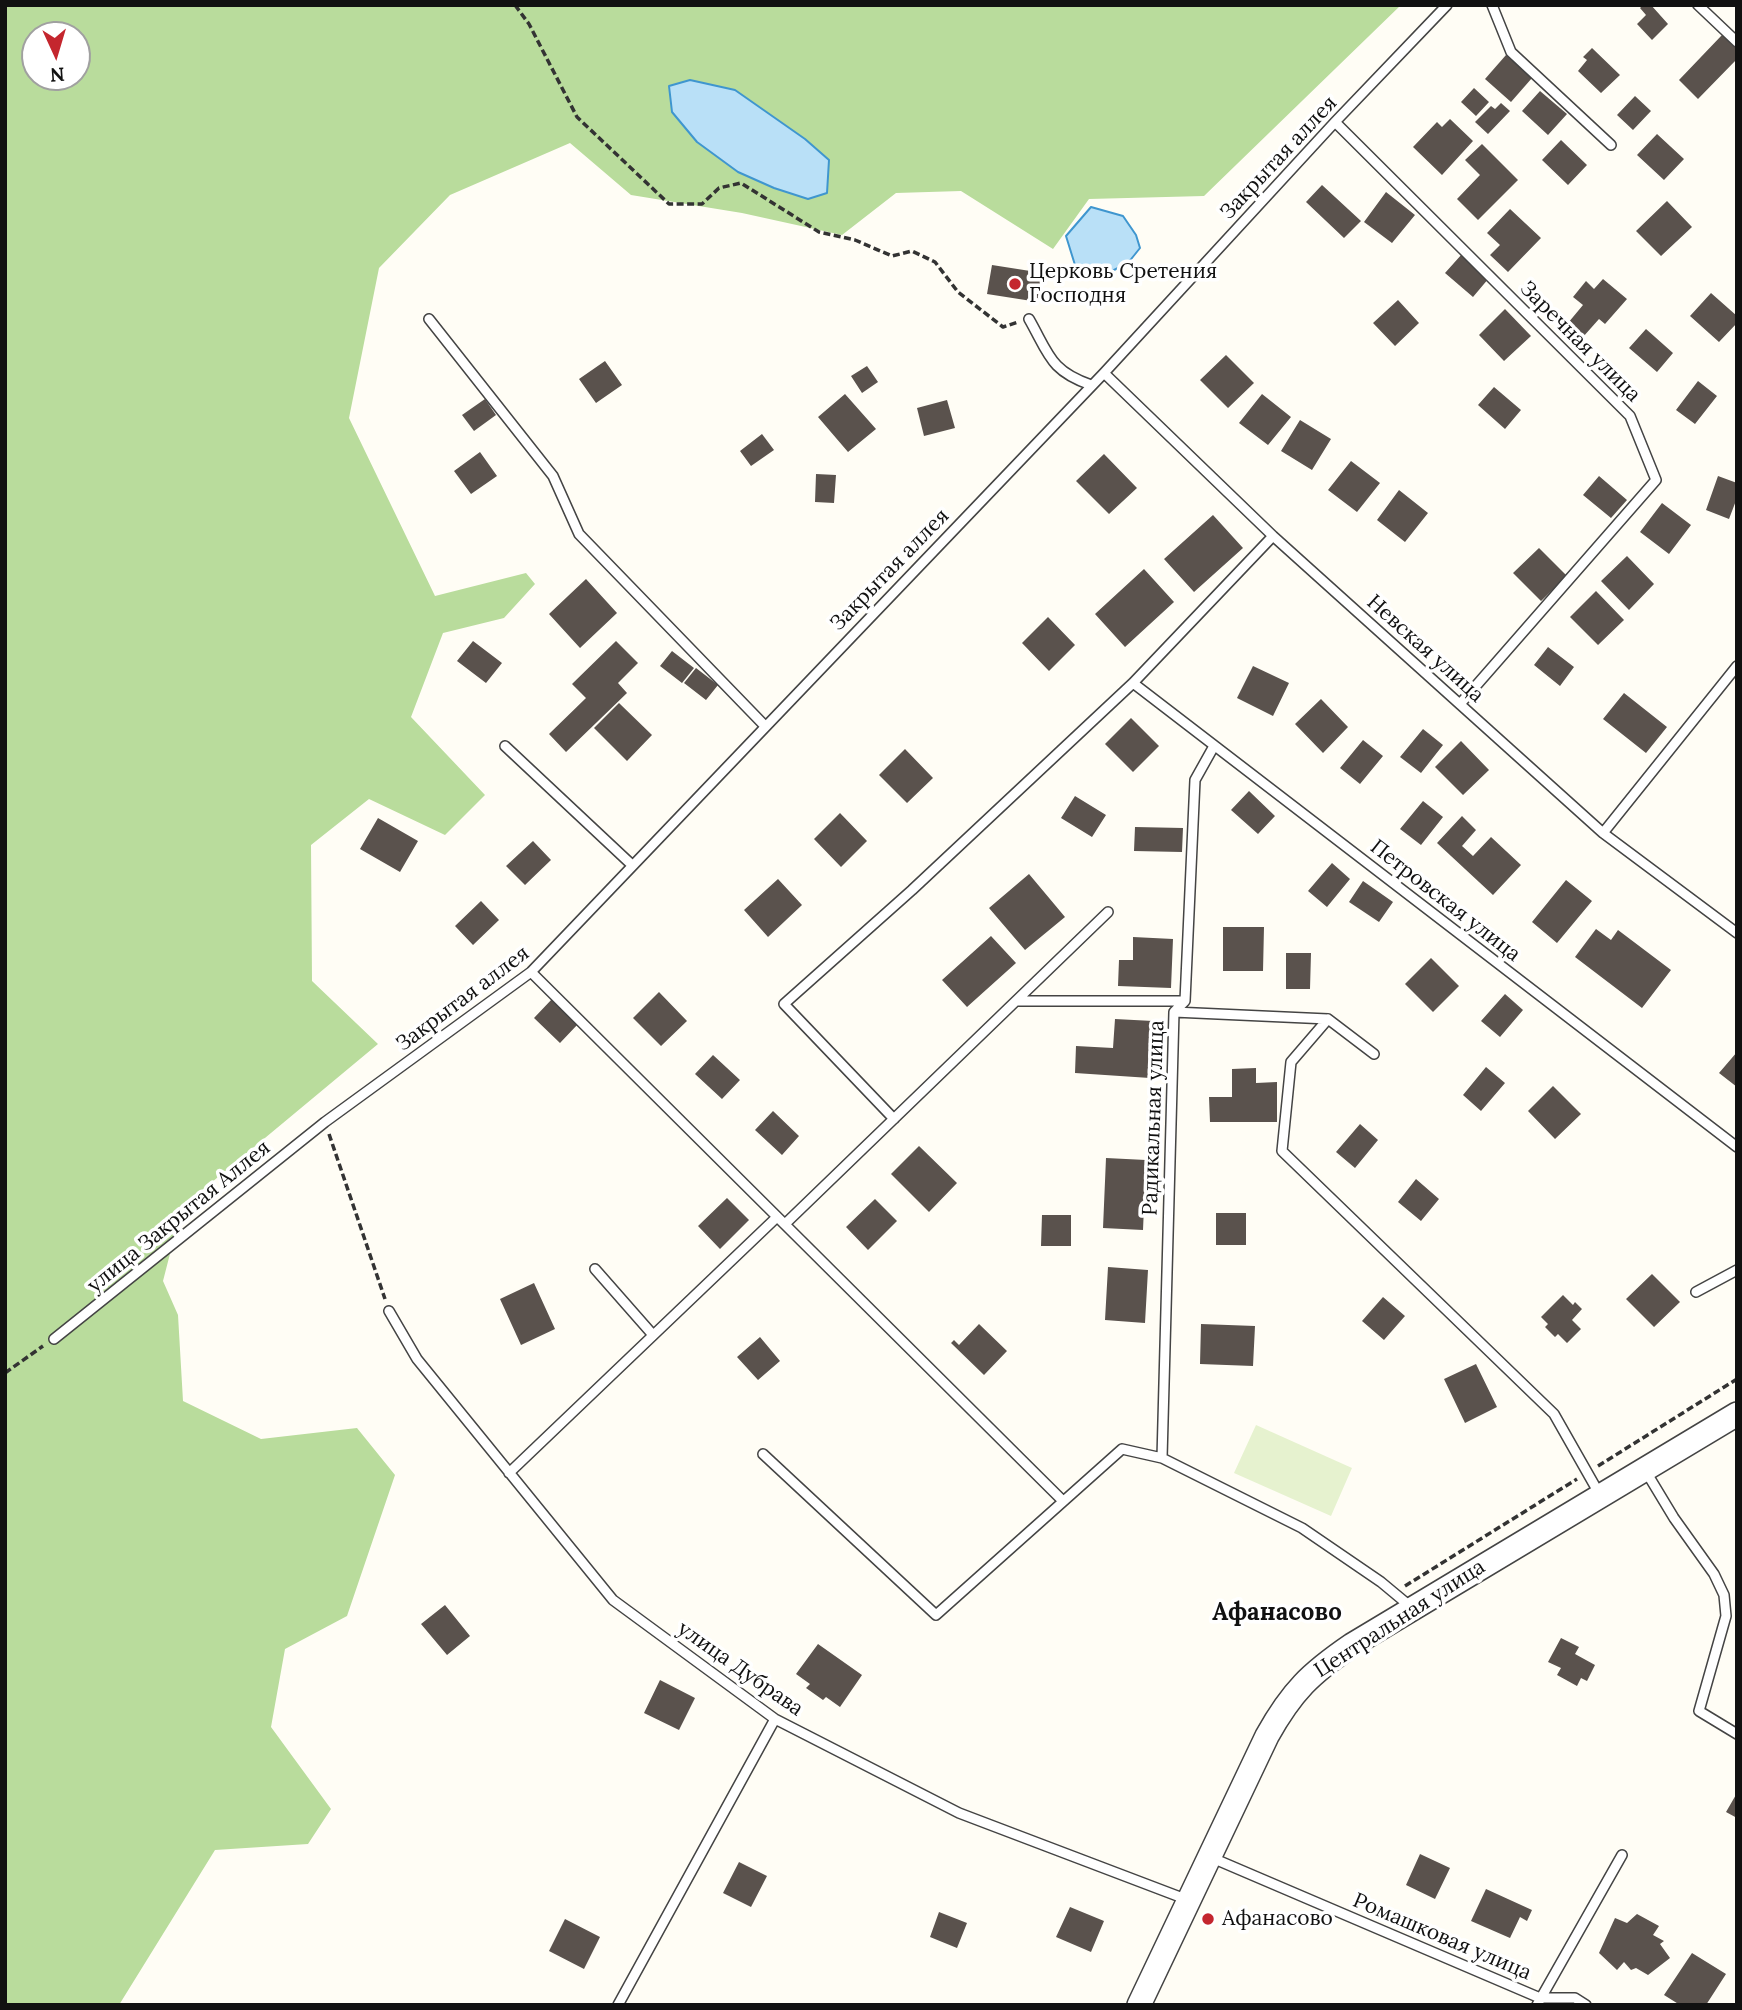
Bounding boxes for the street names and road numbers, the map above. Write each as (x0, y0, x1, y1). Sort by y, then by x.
street label: Закрытая аллея (1215, 91, 1343, 225)
street label: Заречная улица (1514, 276, 1646, 408)
street label: Закрытая аллея (825, 504, 955, 636)
street label: Невская улица (1361, 590, 1489, 708)
street label: Петровская улица (1365, 835, 1525, 967)
street label: Закрытая аллея (392, 941, 534, 1057)
street label: Радикальная улица (1138, 1020, 1170, 1216)
street label: улица Закрытая Аллея (82, 1135, 276, 1299)
street label: Центральная улица (1310, 1554, 1490, 1684)
street label: улица Дубрава (672, 1616, 808, 1722)
street label: Ромашковая улица (1349, 1888, 1535, 1986)

